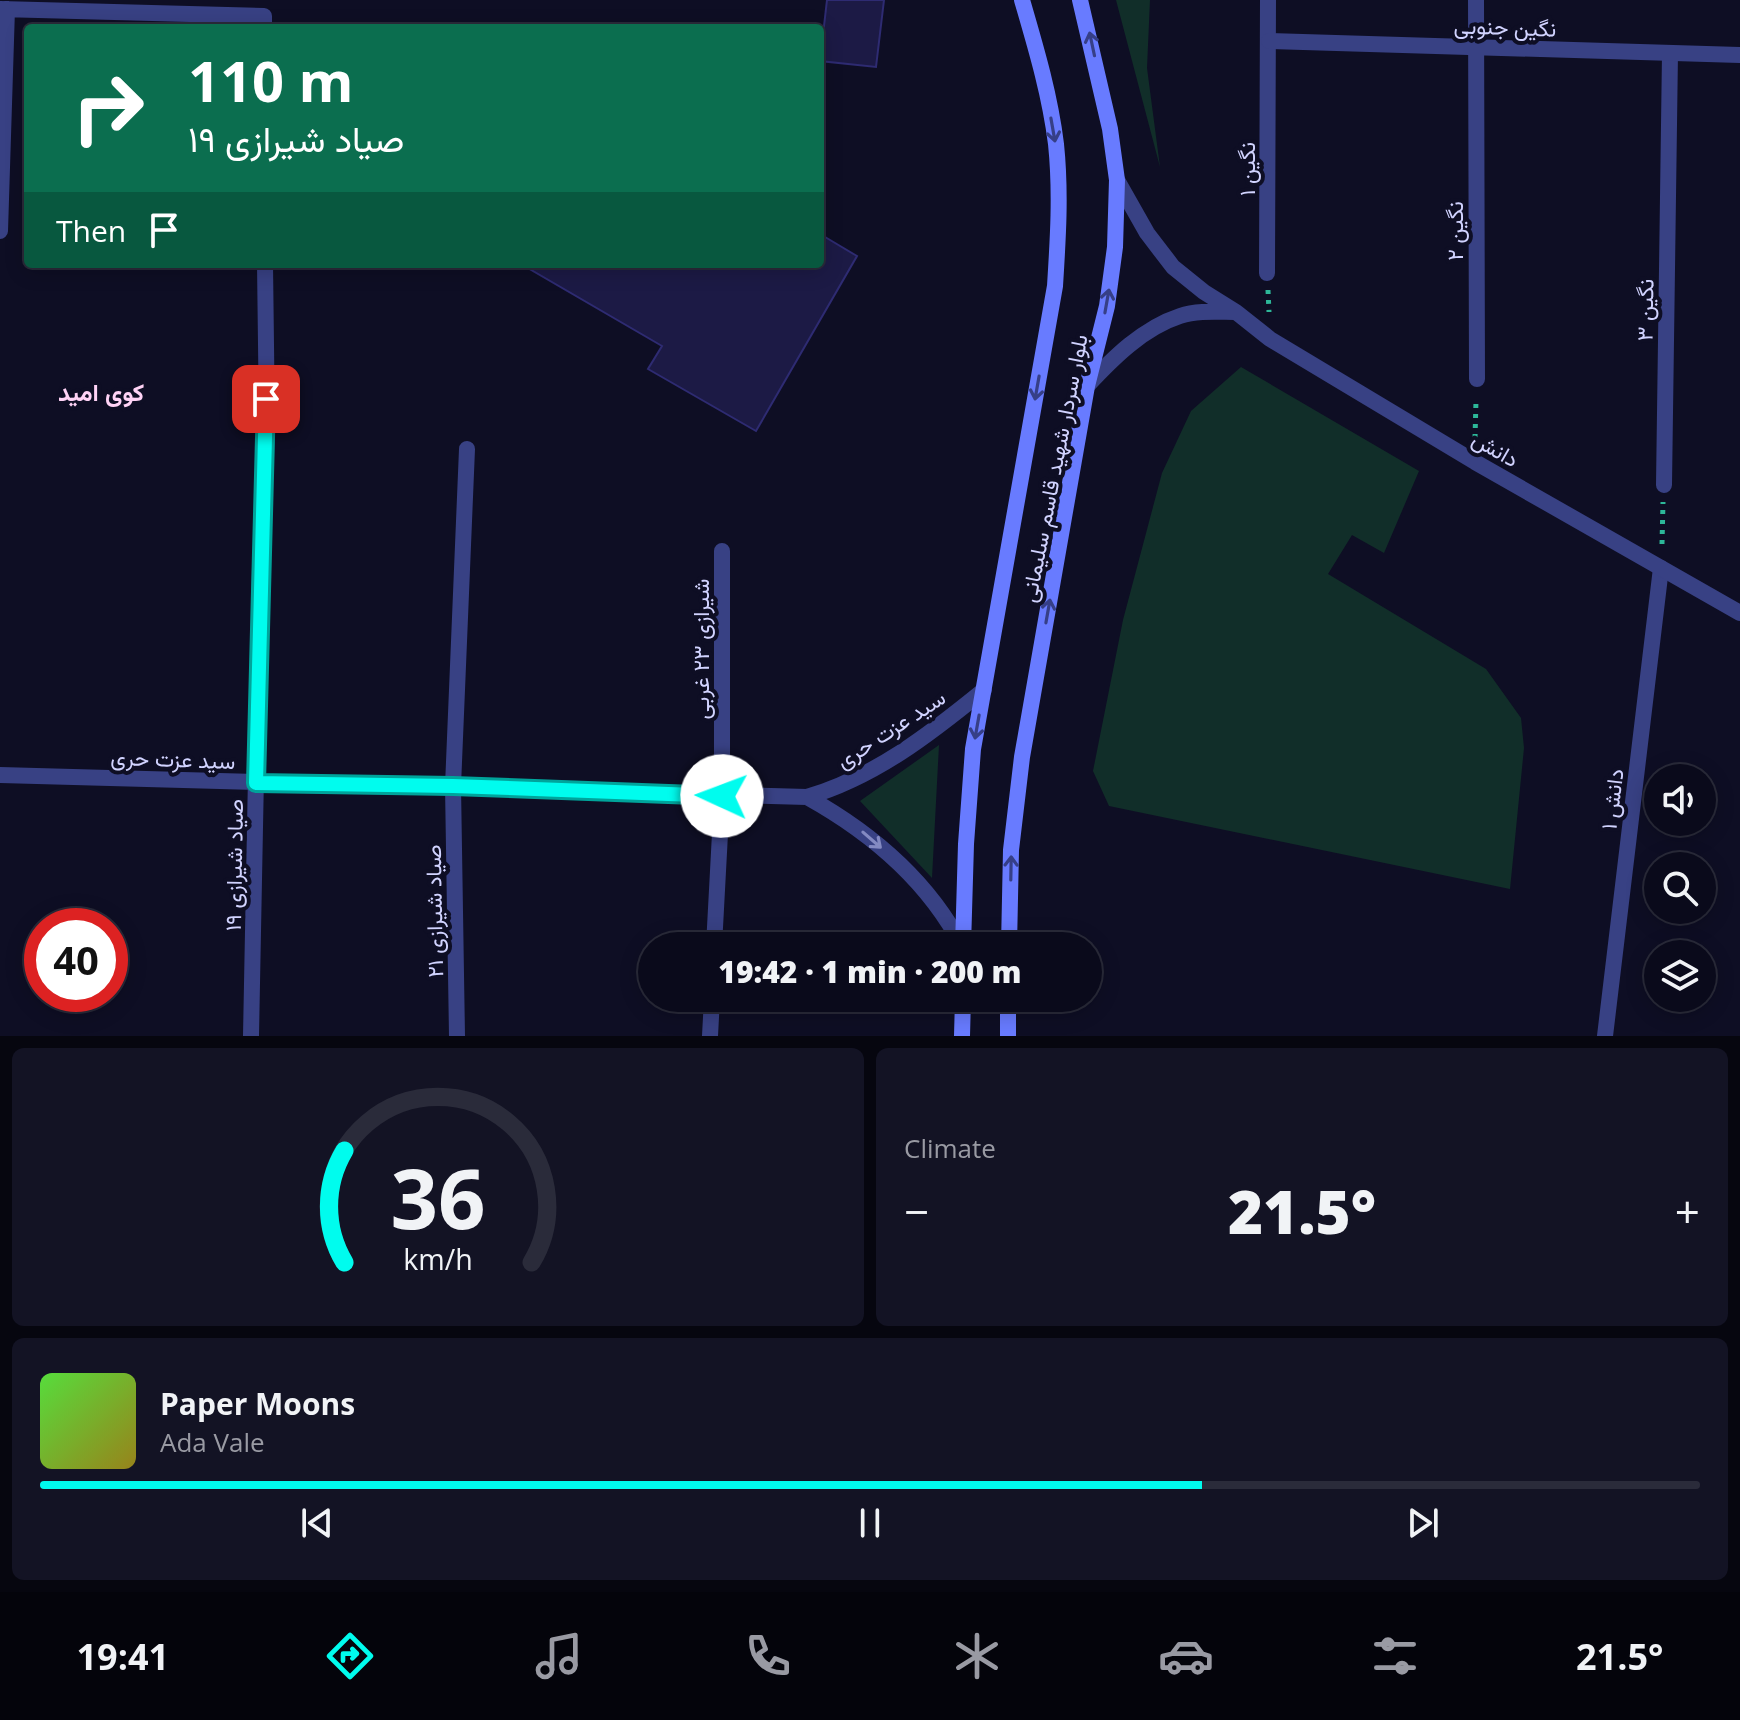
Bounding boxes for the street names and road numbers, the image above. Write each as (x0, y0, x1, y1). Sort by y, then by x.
street label: نگین جنوبی (1453, 9, 1557, 43)
street label: نگین ۱ (1231, 142, 1261, 196)
street label: نگین ۲ (1439, 201, 1469, 261)
street label: نگین ۳ (1628, 279, 1660, 341)
street label: بلوار سردار شهید قاسم سلیمانی (1012, 331, 1095, 605)
street label: دانش (1467, 423, 1525, 473)
street label: شیرازی ۲۳ غربی (685, 579, 715, 719)
street label: سید عزت حری (830, 681, 950, 775)
street label: سید عزت حری (110, 741, 236, 775)
street label: دانش ۱ (1592, 767, 1630, 831)
street label: صیاد شیرازی ۱۹ (217, 799, 249, 931)
street label: صیاد شیرازی ۲۱ (417, 844, 449, 978)

